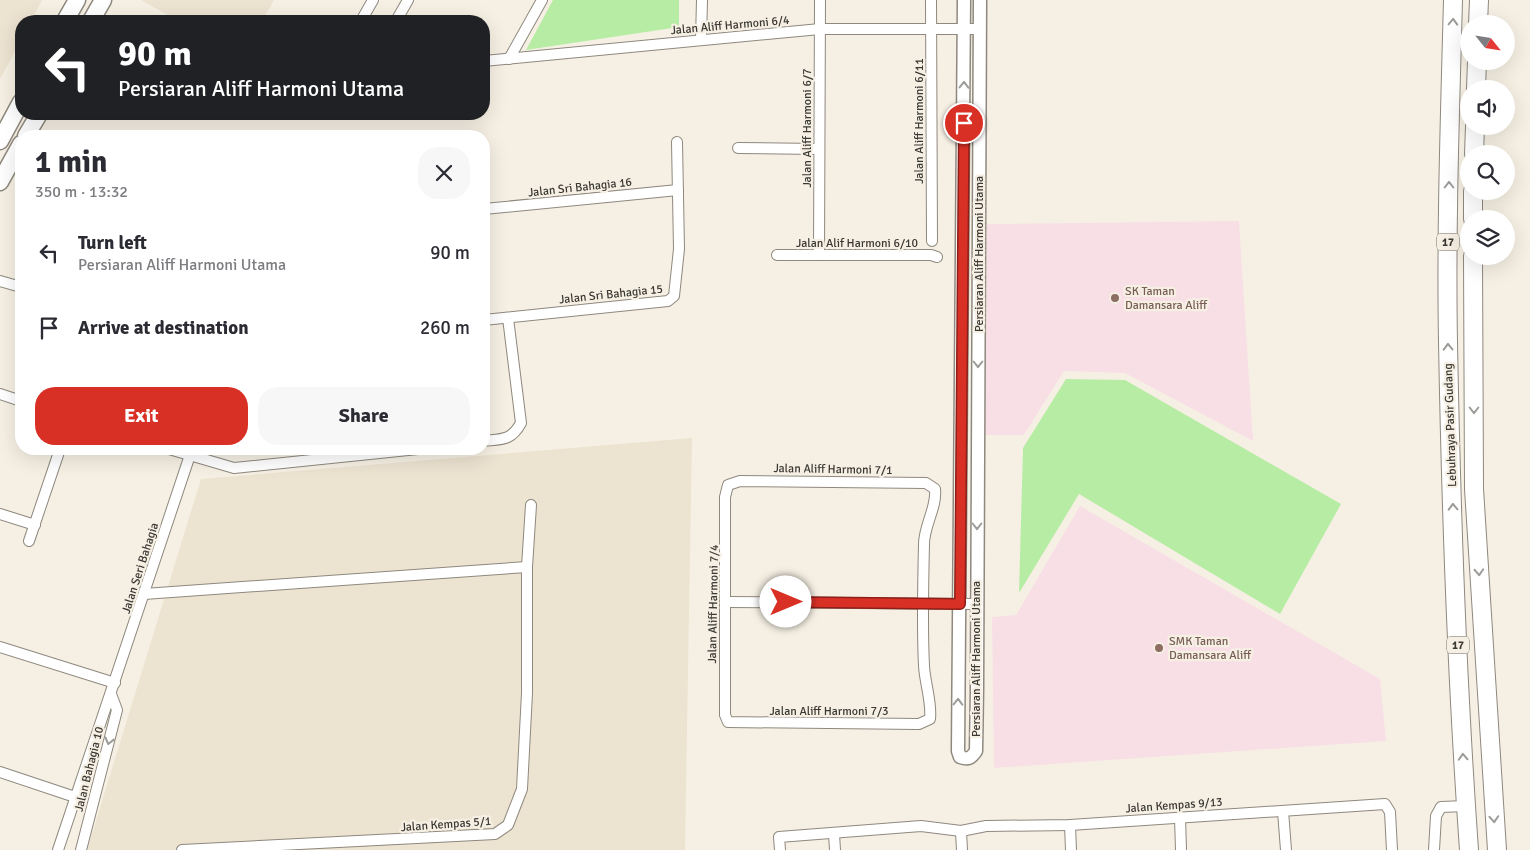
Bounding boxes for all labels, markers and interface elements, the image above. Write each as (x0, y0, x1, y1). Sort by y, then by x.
street label: Jalan Aliff Harmoni 6/4 (670, 13, 790, 38)
north arrow (1460, 15, 1515, 70)
map controls (1460, 15, 1515, 265)
one-way arrow (1447, 18, 1458, 26)
text: 90 m (118, 32, 192, 75)
icon: left (35, 35, 100, 100)
street label: Jalan Aliff Harmoni 6/11 (912, 58, 927, 184)
street label: Jalan Aliff Harmoni 6/7 (800, 68, 815, 188)
text: Persiaran Aliff Harmoni Utama (118, 75, 404, 102)
one-way arrow (959, 80, 969, 88)
button: sound (1460, 80, 1515, 135)
pin (943, 102, 985, 144)
icon: arrive (950, 109, 978, 137)
text: 1 min (35, 144, 107, 181)
button: search (1460, 145, 1515, 200)
button: close (418, 147, 470, 199)
street label: Jalan Sri Bahagia 16 (527, 175, 633, 200)
street label: Persiaran Aliff Harmoni Utama (972, 176, 987, 332)
one-way arrow (1444, 181, 1454, 188)
text: 350 m · 13:32 (35, 182, 128, 202)
button: layers (1460, 210, 1515, 265)
text: Turn left (78, 231, 147, 255)
road number: 17 (1437, 233, 1459, 250)
street label: Jalan Alif Harmoni 6/10 (796, 236, 918, 251)
icon: left (35, 239, 63, 267)
text: 90 m (430, 241, 470, 265)
text: Persiaran Aliff Harmoni Utama (78, 255, 286, 275)
street label: Jalan Sri Bahagia 15 (558, 282, 664, 307)
place label: SK Taman Damansara Aliff (1125, 284, 1208, 313)
marker: SK Taman Damansara Aliff (1109, 292, 1121, 304)
icon: arrive (35, 314, 63, 342)
text: Arrive at destination (78, 316, 249, 340)
text: 260 m (420, 316, 470, 340)
one-way arrow (1443, 343, 1453, 351)
one-way arrow (973, 360, 983, 368)
street label: Lebuhraya Pasir Gudang (1441, 363, 1460, 487)
button: Exit (35, 387, 248, 445)
button: Share (258, 387, 470, 445)
one-way arrow (1468, 406, 1479, 414)
street label: Jalan Aliff Harmoni 7/1 (773, 461, 893, 478)
one-way arrow (1447, 503, 1458, 511)
street label: Jalan Seri Bahagia (119, 521, 162, 616)
one-way arrow (972, 522, 982, 530)
street label: Jalan Aliff Harmoni 7/4 (705, 544, 722, 664)
one-way arrow (1473, 569, 1484, 577)
position arrow (759, 575, 811, 627)
street label: Persiaran Aliff Harmoni Utama (969, 581, 984, 737)
place label: SMK Taman Damansara Aliff (1169, 634, 1252, 663)
road number: 17 (1447, 636, 1469, 654)
marker: SMK Taman Damansara Aliff (1153, 642, 1165, 654)
one-way arrow (953, 698, 963, 706)
street label: Jalan Aliff Harmoni 7/3 (769, 704, 889, 719)
street label: Jalan Bahagia 10 (72, 725, 107, 813)
one-way arrow (104, 737, 115, 746)
one-way arrow (1457, 753, 1468, 761)
street label: Jalan Kempas 9/13 (1125, 795, 1223, 816)
street label: Jalan Kempas 5/1 (400, 814, 492, 835)
one-way arrow (1489, 816, 1500, 824)

